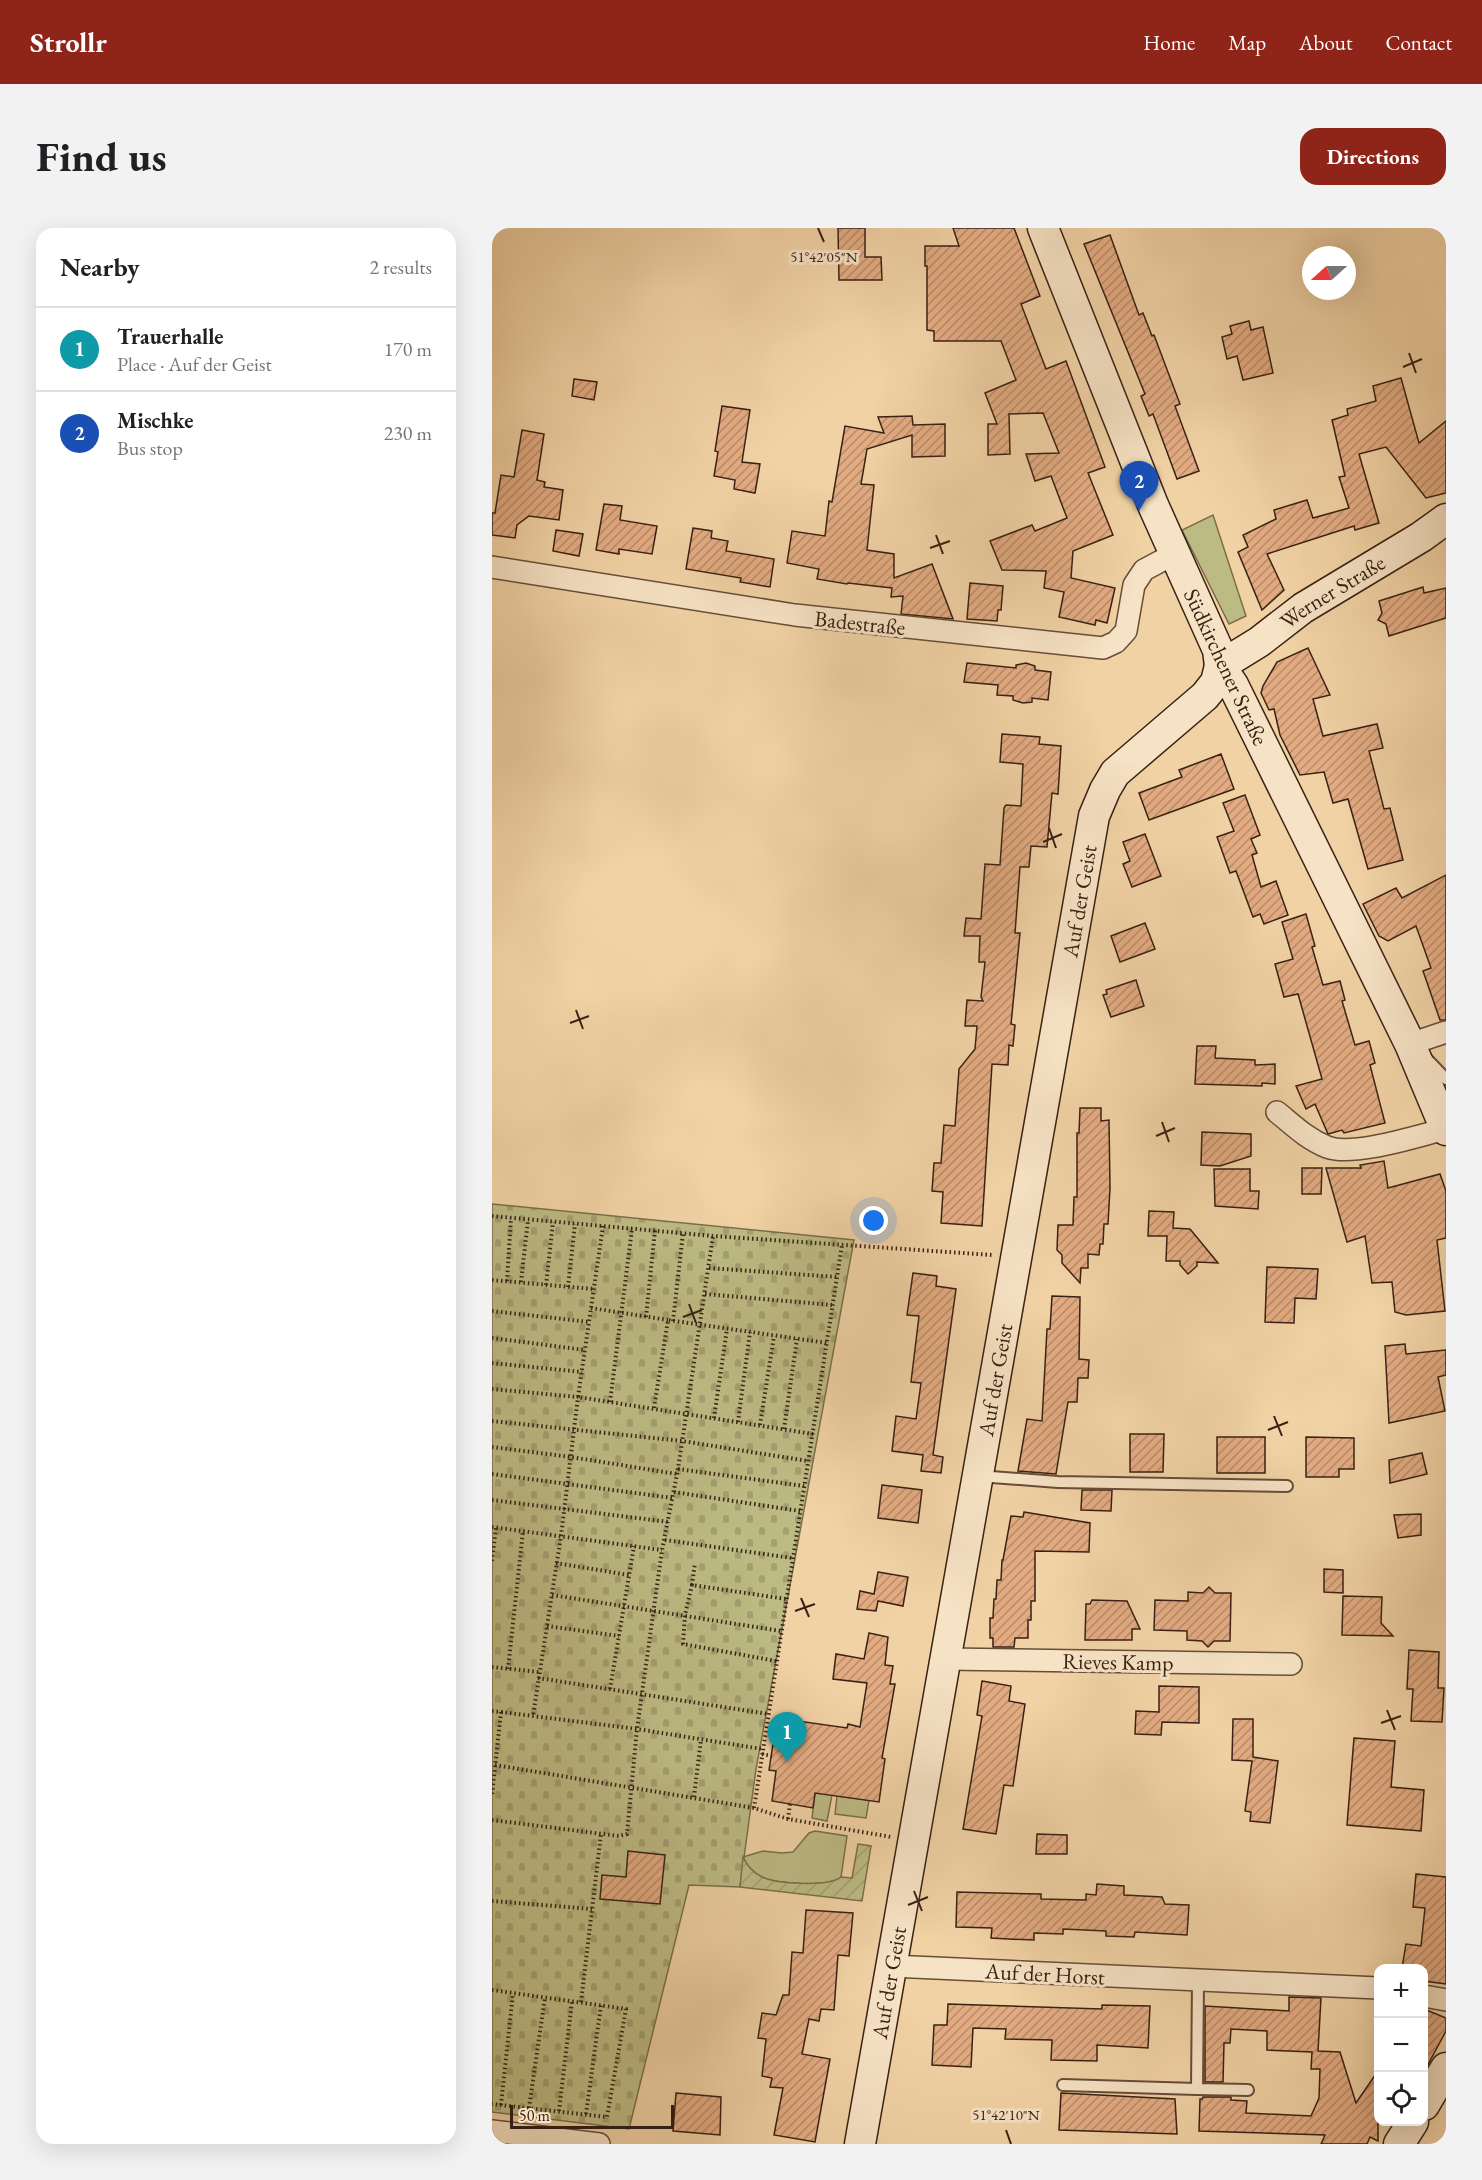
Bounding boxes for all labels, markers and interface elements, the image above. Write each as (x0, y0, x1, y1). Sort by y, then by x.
text: Strollr (30, 24, 107, 60)
text: Home (1143, 29, 1195, 56)
text: Map (1228, 29, 1266, 56)
text: About (1299, 29, 1352, 56)
text: Contact (1385, 29, 1452, 56)
button: Directions (1300, 128, 1446, 185)
text: Find us (36, 129, 167, 184)
north arrow (1302, 246, 1356, 300)
text: 51°42'05"N (790, 247, 858, 266)
text: Nearby (60, 250, 140, 284)
text: 2 results (369, 254, 432, 280)
text: Trauerhalle (117, 322, 223, 351)
text: 1 (74, 336, 85, 362)
text: 170 m (384, 336, 432, 362)
text: Place · Auf der Geist (117, 351, 272, 377)
text: Mischke (117, 406, 193, 435)
text: 2 (74, 420, 85, 446)
text: 230 m (384, 420, 432, 446)
text: Bus stop (117, 435, 183, 461)
pin: 2 (1120, 462, 1158, 511)
street label: Werner Straße (1274, 547, 1391, 635)
street label: Südkirchener Straße (1177, 584, 1275, 750)
street label: Badestraße (813, 604, 907, 642)
street label: Auf der Geist (1055, 843, 1103, 961)
your location (859, 1206, 888, 1235)
street label: Auf der Geist (970, 1321, 1019, 1439)
street label: Rieves Kamp (1062, 1647, 1174, 1677)
pin: 1 (768, 1712, 806, 1762)
street label: Auf der Geist (864, 1924, 913, 2042)
street label: Auf der Horst (983, 1956, 1106, 1992)
map controls (1374, 1964, 1428, 2126)
button: + (1374, 1964, 1428, 2018)
button: − (1374, 2018, 1428, 2072)
button: locate (1374, 2072, 1428, 2126)
scale bar (510, 2102, 674, 2130)
text: 50 m (519, 2105, 550, 2126)
text: 51°42'10"N (972, 2105, 1040, 2124)

